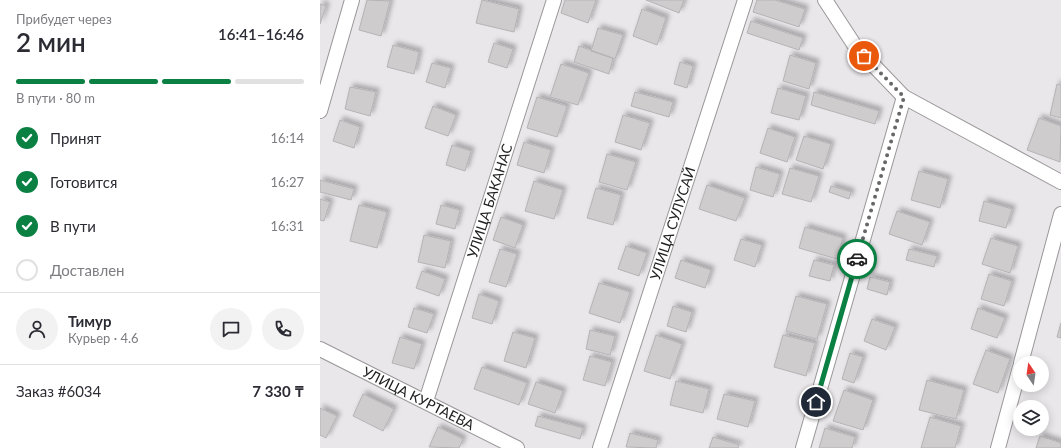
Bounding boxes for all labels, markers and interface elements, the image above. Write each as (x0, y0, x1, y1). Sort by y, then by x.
text: Прибудет через (16, 11, 112, 27)
text: 16:41–16:46 (218, 25, 304, 43)
text: 2 мин (16, 26, 86, 58)
pin (847, 39, 881, 73)
icon: bag (853, 45, 875, 67)
text: В пути · 80 m (16, 90, 95, 106)
icon: check (16, 127, 38, 149)
text: Принят (50, 129, 101, 147)
text: 16:14 (271, 130, 304, 146)
street label: УЛИЦА БАКАНАС (463, 141, 516, 260)
street label: УЛИЦА СУЛУСАЙ (646, 164, 698, 282)
icon: check (16, 171, 38, 193)
text: Готовится (50, 173, 117, 191)
text: 16:27 (271, 174, 304, 190)
icon: check (16, 215, 38, 237)
text: В пути (50, 217, 96, 235)
text: 16:31 (271, 218, 304, 234)
courier (837, 239, 877, 279)
icon: car (846, 248, 868, 270)
text: Доставлен (50, 261, 125, 279)
button: person (16, 308, 58, 350)
button: chat (210, 308, 252, 350)
button: phone (262, 308, 304, 350)
text: Тимур (68, 312, 111, 330)
text: Курьер · 4.6 (68, 330, 139, 346)
north arrow (1013, 356, 1049, 392)
map controls (1013, 356, 1049, 436)
street label: УЛИЦА КУРТАЕВА (360, 363, 478, 433)
text: Заказ #6034 (16, 382, 101, 400)
text: 7 330 ₸ (252, 382, 304, 400)
pin (799, 385, 833, 419)
icon: home (805, 391, 827, 413)
button: layers (1013, 400, 1049, 436)

